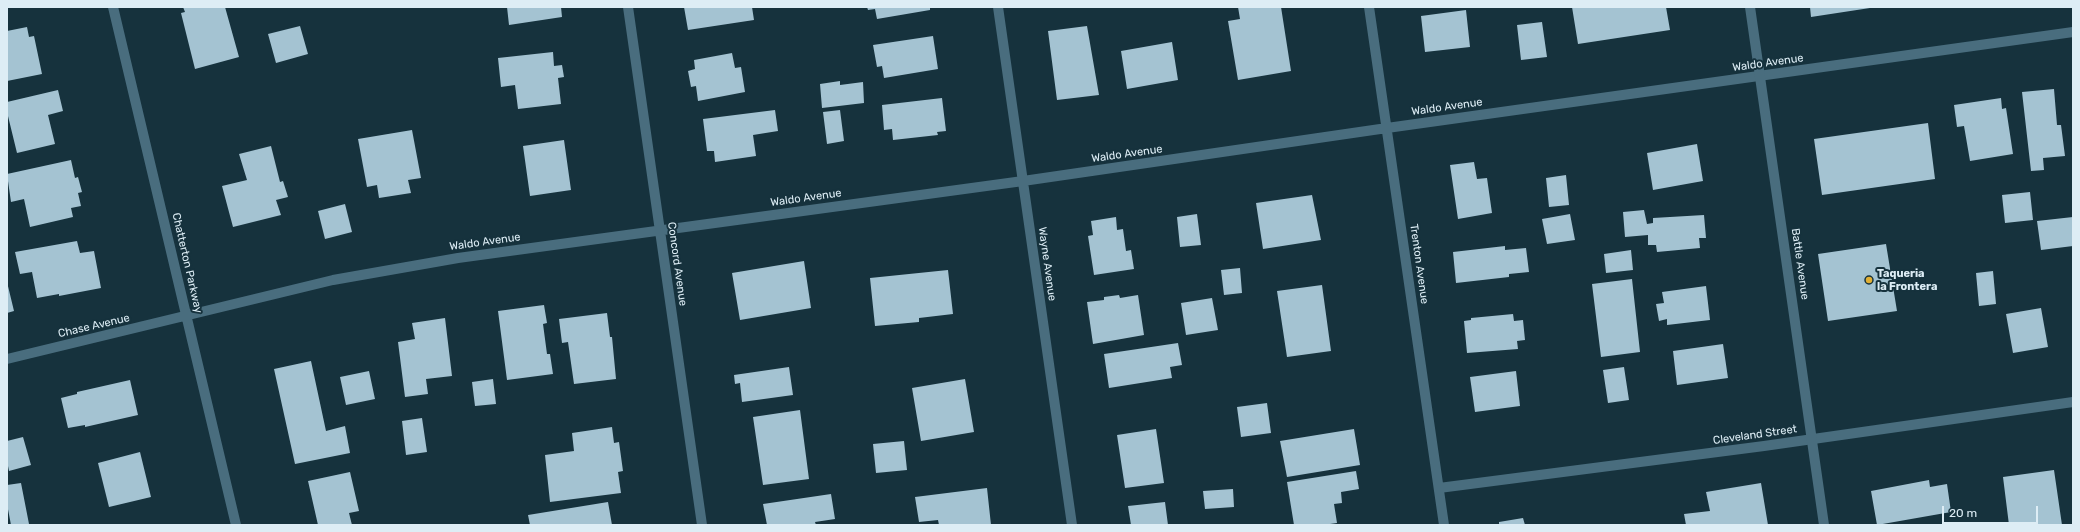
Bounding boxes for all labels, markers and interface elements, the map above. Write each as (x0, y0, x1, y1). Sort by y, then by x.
street label: Waldo Avenue (1732, 51, 1804, 75)
street label: Waldo Avenue (1411, 95, 1483, 119)
street label: Waldo Avenue (1091, 142, 1163, 166)
street label: Waldo Avenue (770, 186, 842, 210)
street label: Chatterton Parkway (169, 212, 205, 314)
street label: Concord Avenue (665, 221, 689, 307)
street label: Trenton Avenue (1407, 223, 1431, 305)
street label: Wayne Avenue (1035, 226, 1059, 302)
street label: Battle Avenue (1788, 227, 1812, 301)
street label: Waldo Avenue (449, 230, 521, 254)
place label: Taqueria la Frontera (1877, 267, 1937, 293)
marker: Taqueria la Frontera (1864, 275, 1874, 285)
street label: Chase Avenue (57, 311, 131, 341)
street label: Cleveland Street (1712, 423, 1798, 447)
scale bar (1944, 498, 2040, 524)
text: 20 m (1949, 506, 1977, 520)

